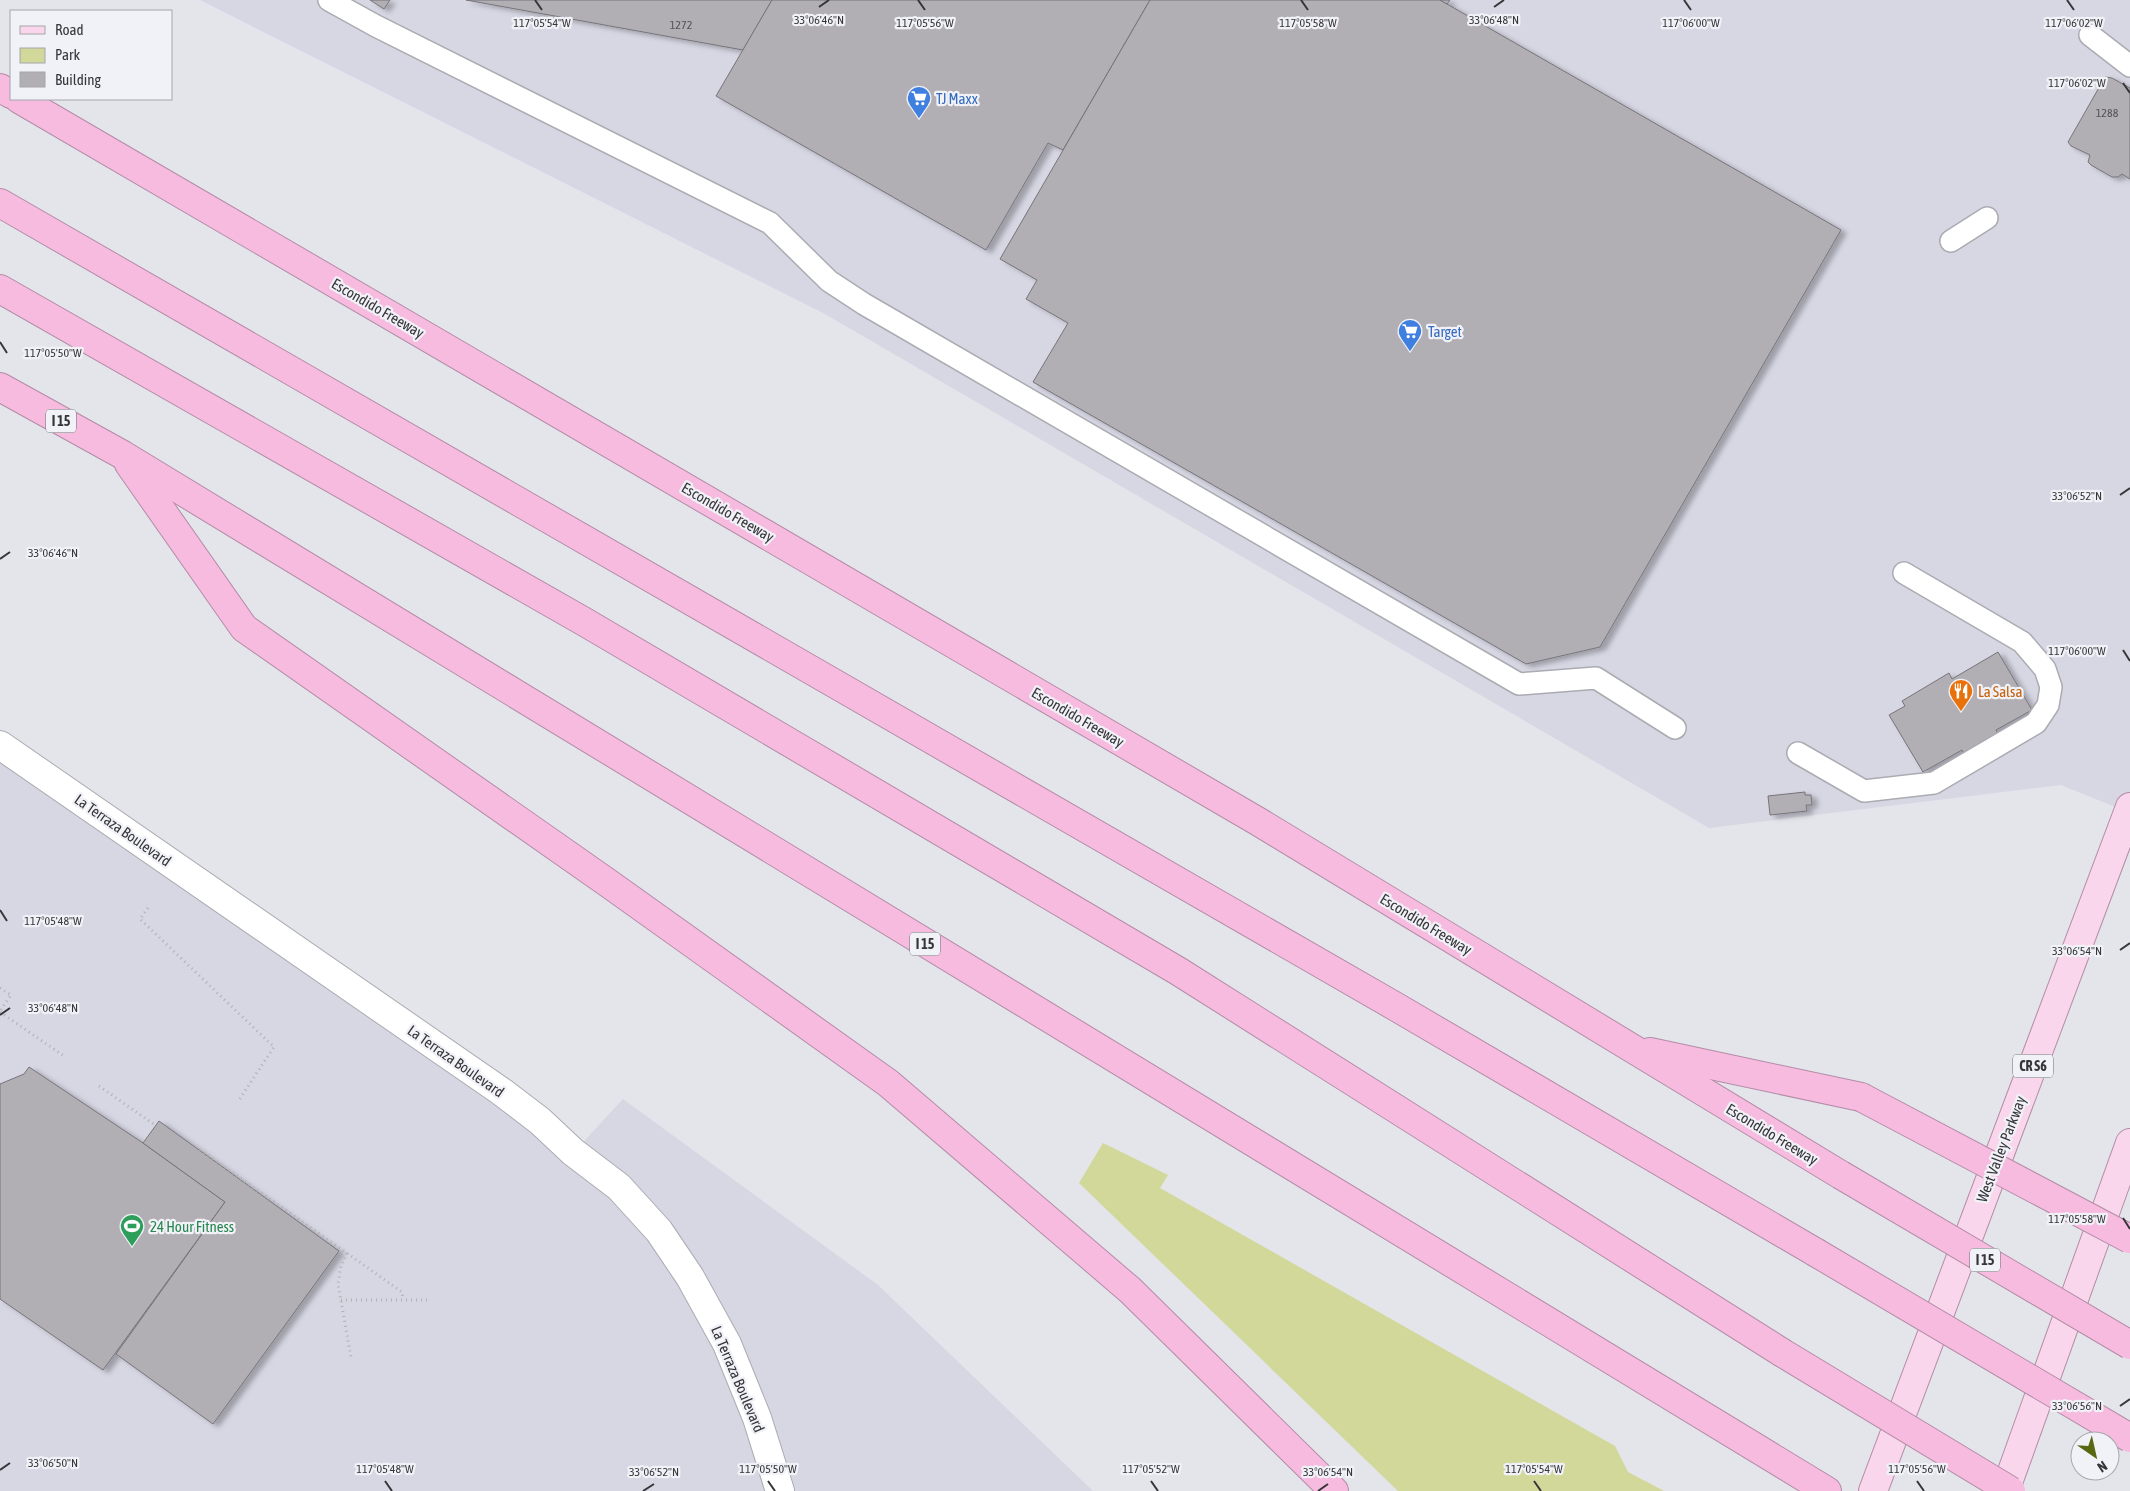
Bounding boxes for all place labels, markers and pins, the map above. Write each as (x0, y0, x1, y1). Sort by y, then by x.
supermarket icon: TJ Maxx (906, 85, 932, 119)
place label: TJ Maxx (936, 90, 978, 107)
supermarket icon: Target (1397, 318, 1423, 352)
place label: Target (1428, 323, 1462, 340)
restaurant icon: La Salsa (1948, 678, 1974, 712)
place label: La Salsa (1978, 683, 2022, 700)
sports icon: 24 Hour Fitness (119, 1213, 145, 1247)
place label: 24 Hour Fitness (150, 1218, 234, 1235)

